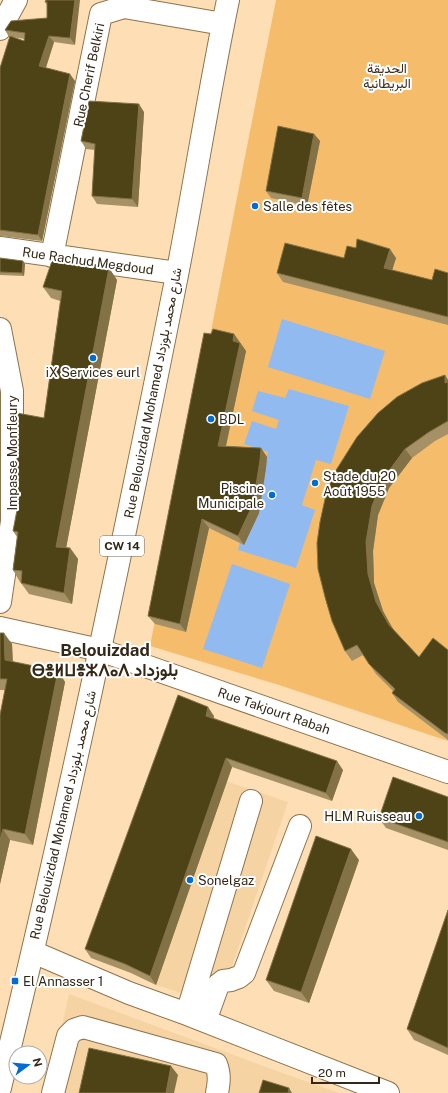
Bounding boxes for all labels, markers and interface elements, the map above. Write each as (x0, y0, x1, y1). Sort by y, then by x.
street label: Rue Cherif Belkiri (71, 22, 107, 128)
park label: الحديقة البريطانية (363, 61, 411, 92)
place label: Salle des fêtes (263, 199, 352, 214)
marker: Salle des fêtes (250, 201, 260, 211)
street label: Rue Rachud Megdoud (21, 244, 155, 278)
street label: Rue Belouizdad Mohamed شارع محمد بلوزداد (121, 266, 187, 520)
marker: iX Services eurl (88, 353, 98, 363)
place label: iX Services eurl (46, 365, 140, 380)
street label: Impasse Monfleury (5, 395, 20, 511)
place label: BDL (219, 412, 244, 427)
marker: BDL (206, 414, 216, 424)
place label: Stade du 20 Août 1955 (323, 469, 396, 499)
marker: Stade du 20 Août 1955 (310, 478, 320, 488)
place label: Piscine Municipale (198, 481, 264, 511)
marker: Piscine Municipale (267, 490, 277, 500)
road number: CW 14 (100, 536, 144, 556)
district label: Belouizdad ⴱⴻⵍⵡⴻⵣⴷⴰⴷ بلوزداد (32, 640, 178, 681)
street label: Rue Takjourt Rabah (216, 685, 332, 737)
street label: Rue Belouizdad Mohamed شارع محمد بلوزداد (27, 689, 101, 941)
place label: HLM Ruisseau (324, 809, 411, 824)
marker: HLM Ruisseau (414, 811, 424, 821)
place label: Sonelgaz (198, 873, 254, 888)
marker: Sonelgaz (185, 875, 195, 885)
place label: El Annasser 1 (23, 974, 103, 989)
marker: El Annasser 1 (10, 976, 20, 986)
north arrow (8, 1045, 48, 1085)
text: N (31, 1056, 45, 1068)
scale bar (312, 1059, 379, 1085)
text: 20 m (318, 1066, 346, 1080)

